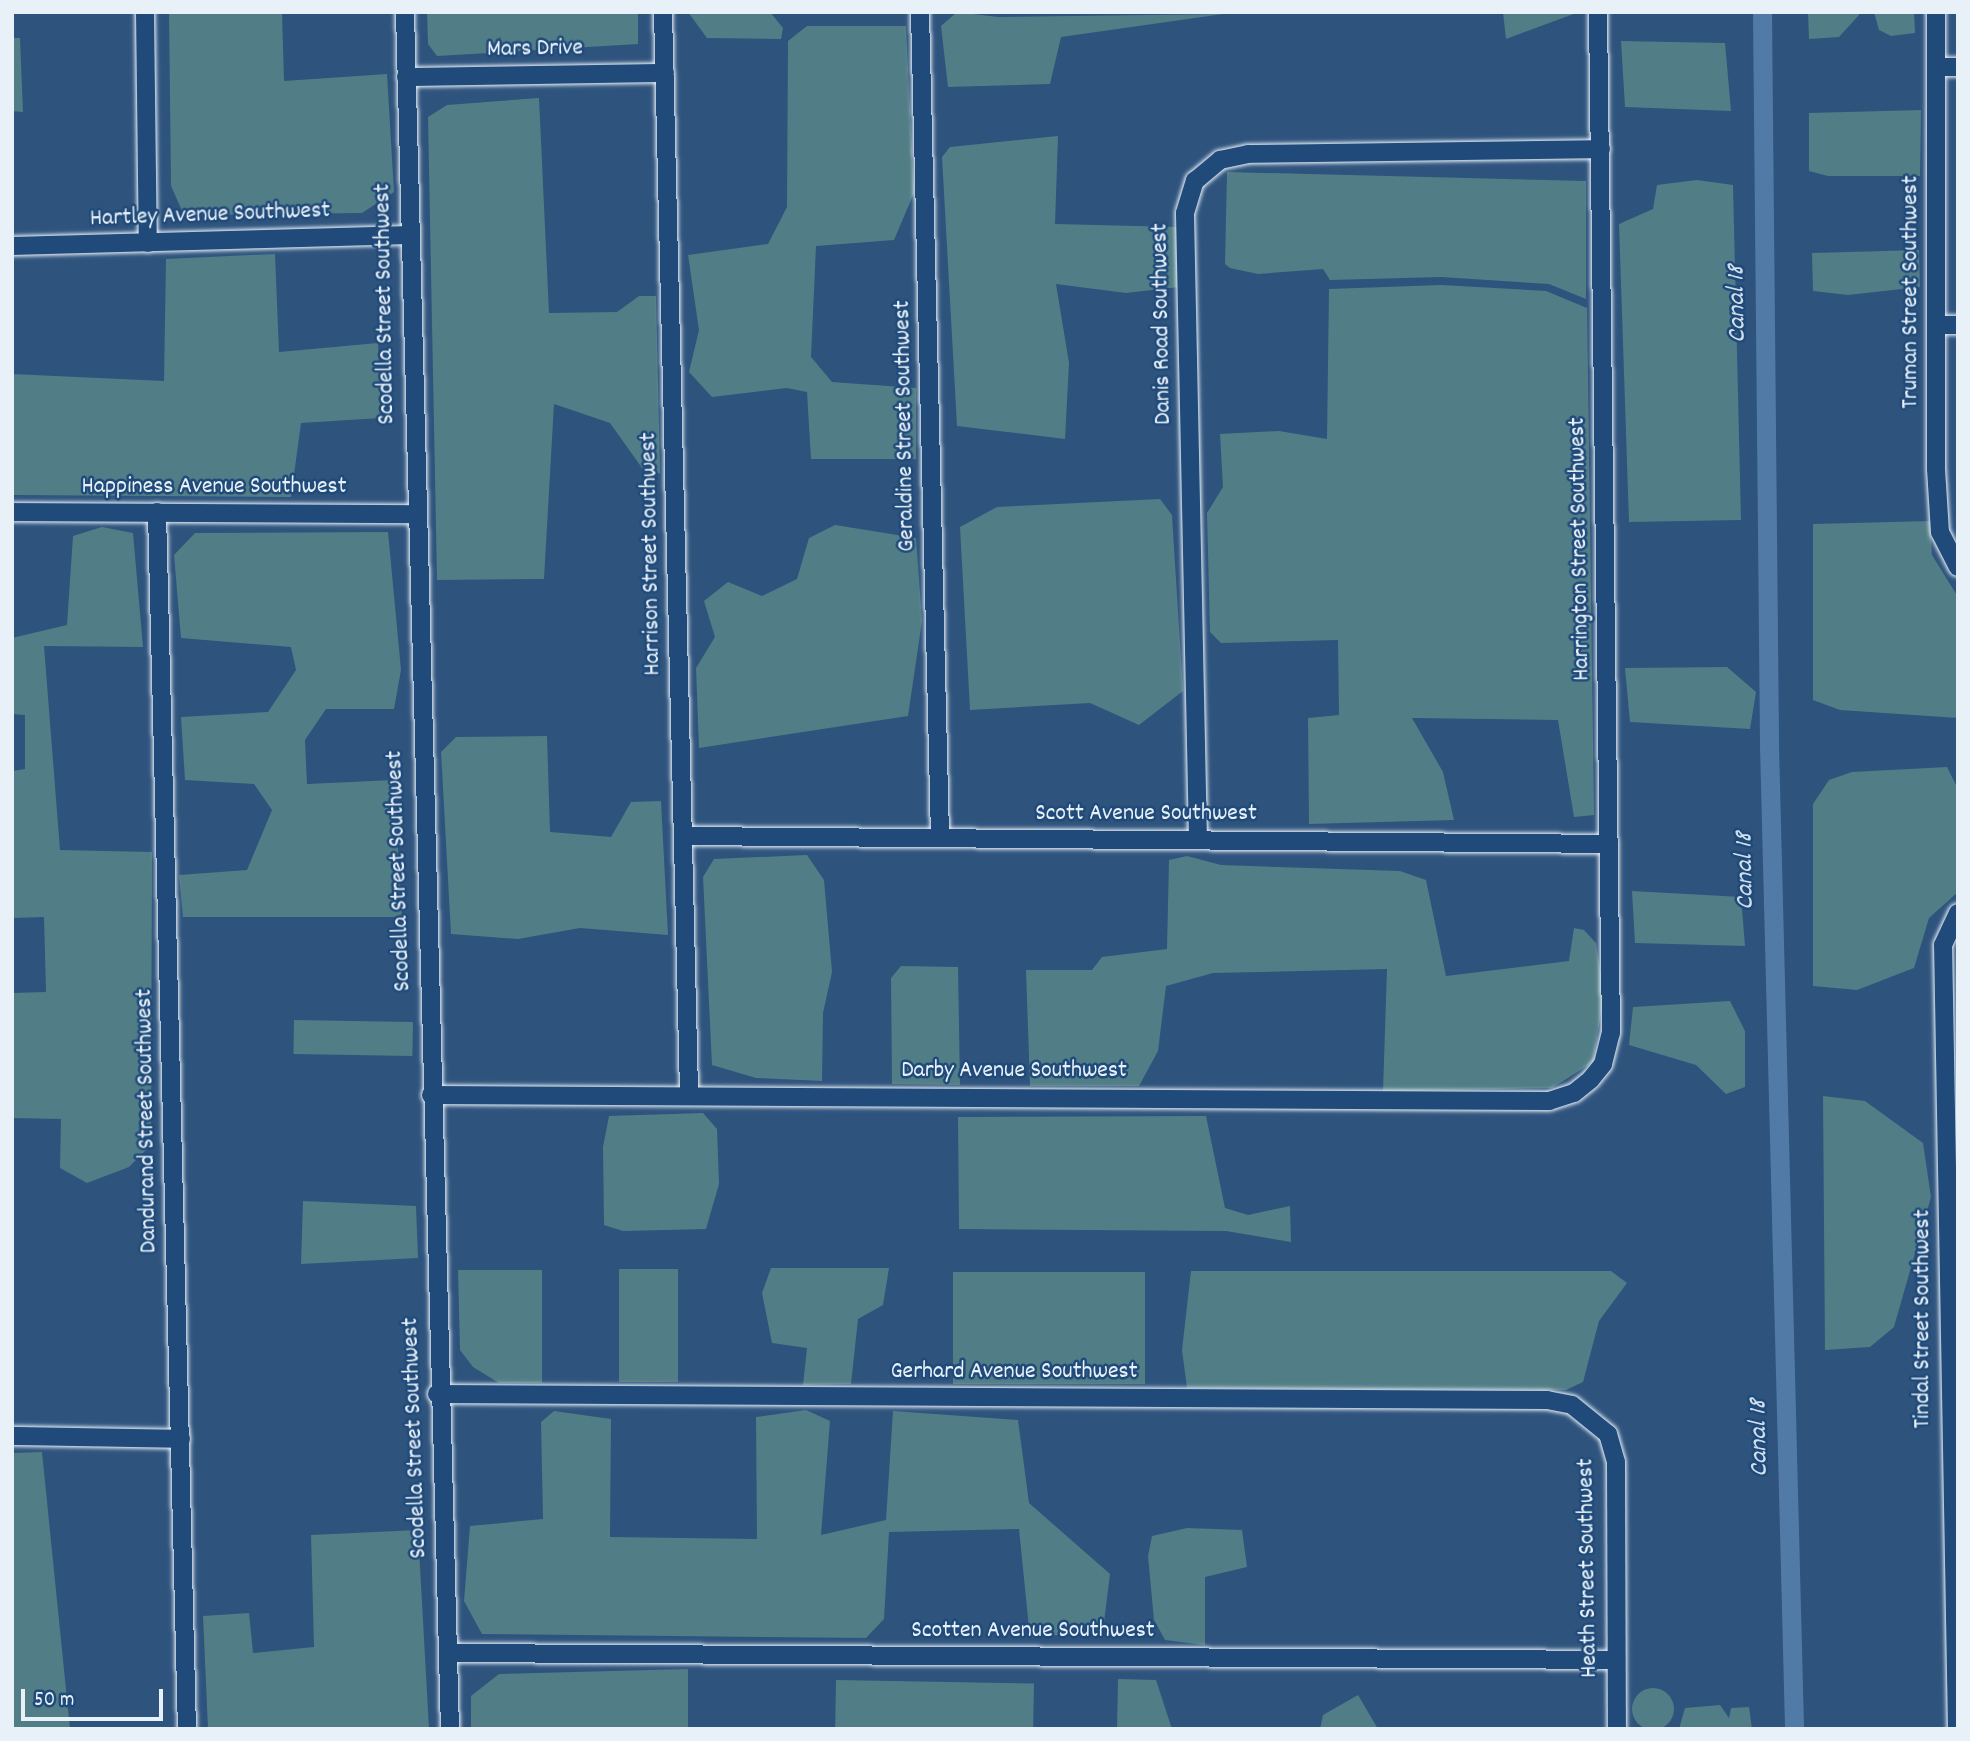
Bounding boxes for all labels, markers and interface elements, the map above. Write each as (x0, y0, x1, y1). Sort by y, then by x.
street label: Mars Drive (487, 35, 583, 65)
street label: Truman Street Southwest (1898, 175, 1926, 409)
street label: Scodella Street Southwest (369, 183, 403, 425)
street label: Hartley Avenue Southwest (89, 197, 331, 235)
street label: Danis Road Southwest (1147, 223, 1179, 425)
water label: Canal 18 (1722, 265, 1754, 343)
street label: Geraldine Street Southwest (889, 300, 923, 552)
street label: Harrington Street Southwest (1564, 417, 1598, 681)
street label: Harrison Street Southwest (635, 432, 669, 676)
street label: Happiness Avenue Southwest (81, 474, 347, 502)
street label: Scodella Street Southwest (381, 750, 419, 992)
street label: Scott Avenue Southwest (1035, 801, 1257, 829)
water label: Canal 18 (1730, 832, 1762, 910)
street label: Dandurand Street Southwest (131, 988, 165, 1254)
street label: Darby Avenue Southwest (901, 1058, 1127, 1086)
street label: Tindal Street Southwest (1910, 1209, 1938, 1429)
street label: Scodella Street Southwest (397, 1317, 435, 1559)
street label: Gerhard Avenue Southwest (890, 1359, 1138, 1387)
water label: Canal 18 (1744, 1399, 1776, 1477)
street label: Heath Street Southwest (1573, 1458, 1605, 1678)
street label: Scotten Avenue Southwest (911, 1618, 1155, 1646)
scale bar (24, 1674, 166, 1718)
text: 50 m (34, 1686, 74, 1716)

